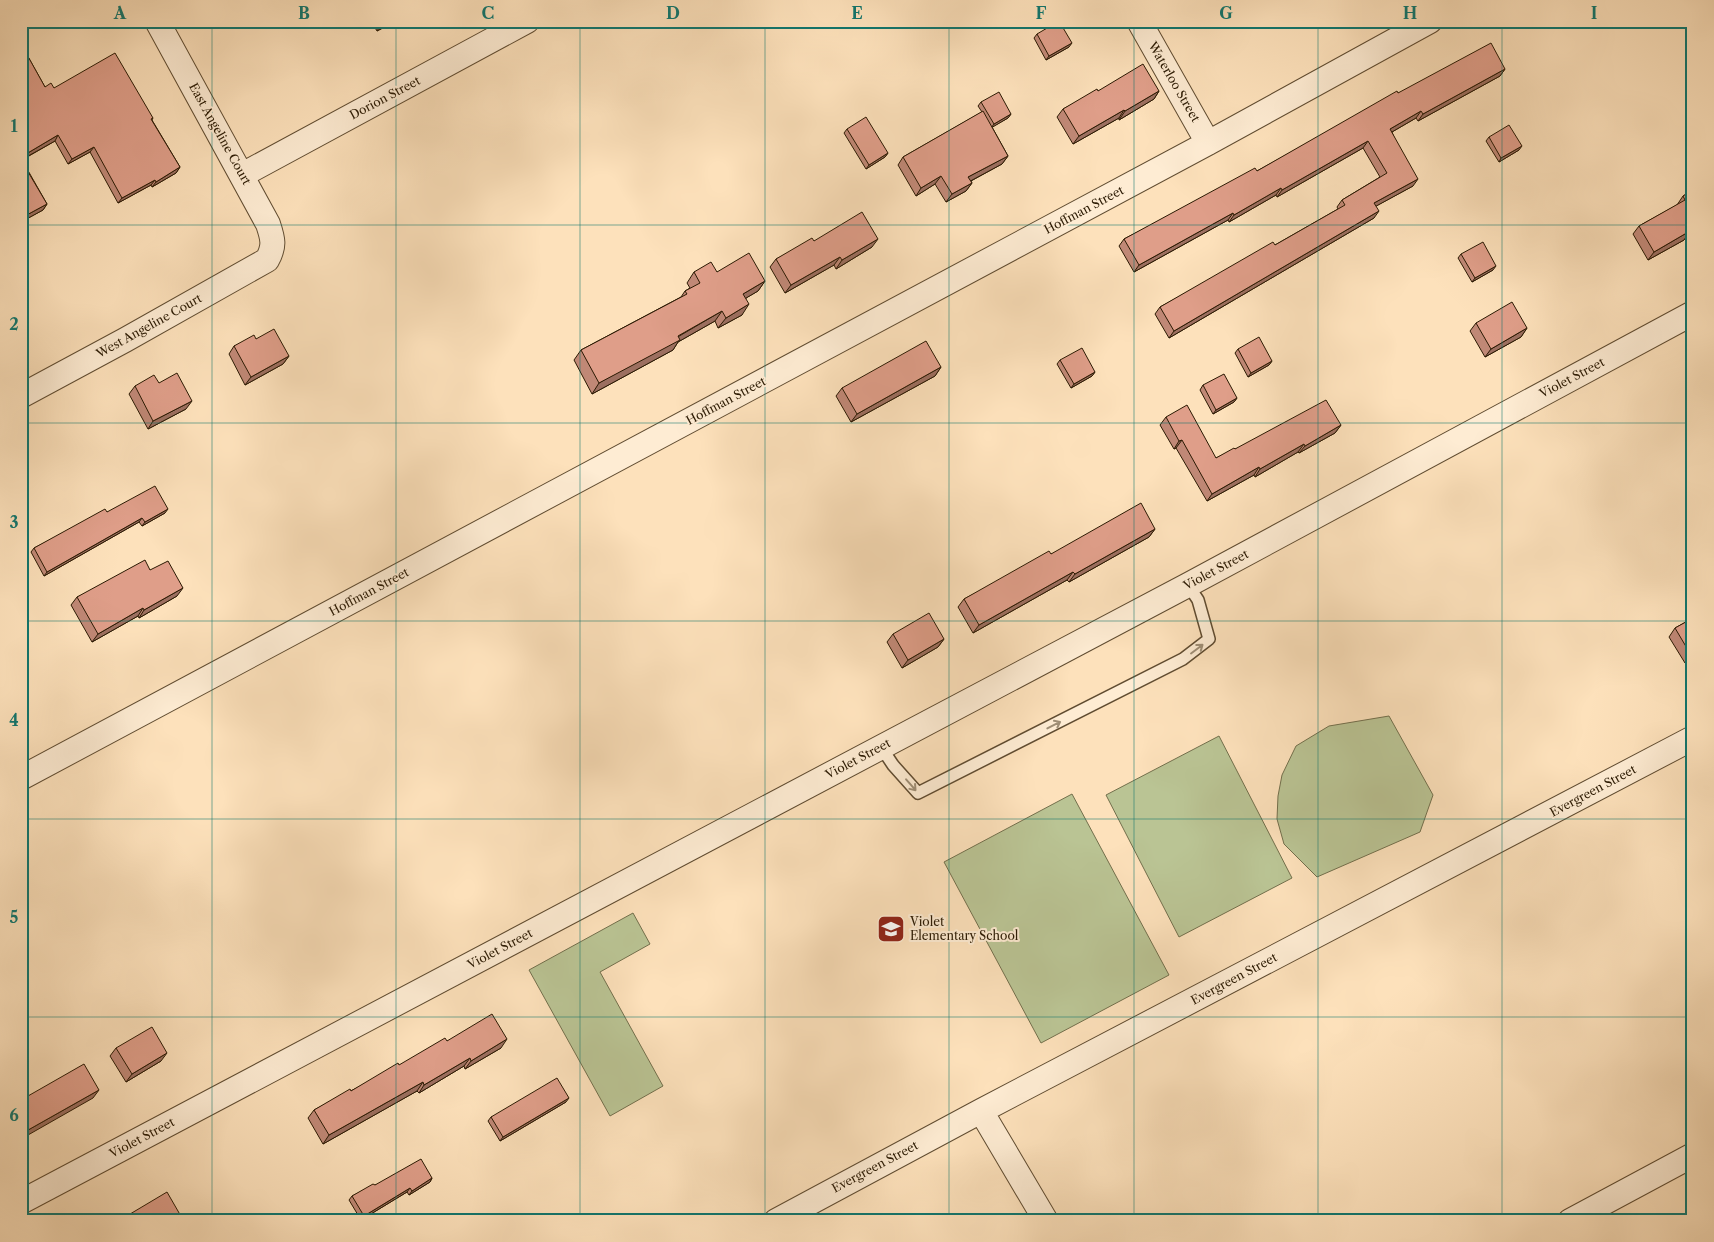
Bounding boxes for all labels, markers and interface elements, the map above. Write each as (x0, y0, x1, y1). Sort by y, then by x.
text: A (113, 3, 127, 23)
text: B (298, 3, 310, 23)
text: C (482, 3, 494, 23)
text: D (666, 3, 680, 23)
text: E (851, 3, 863, 23)
text: F (1036, 3, 1047, 23)
text: G (1219, 3, 1233, 23)
text: H (1403, 3, 1417, 23)
text: I (1591, 3, 1598, 23)
street label: Waterloo Street (1145, 38, 1204, 125)
street label: Dorion Street (347, 72, 423, 122)
street label: East Angeline Court (186, 80, 255, 188)
text: 1 (10, 116, 18, 136)
street label: Hoffman Street (1041, 182, 1127, 237)
street label: West Angeline Court (93, 290, 205, 361)
text: 2 (9, 314, 19, 334)
street label: Violet Street (1536, 354, 1607, 401)
street label: Hoffman Street (683, 373, 769, 428)
text: 3 (9, 512, 19, 532)
street label: Violet Street (1180, 546, 1251, 593)
street label: Hoffman Street (326, 564, 412, 619)
one-way arrow (1190, 643, 1203, 654)
text: 4 (9, 710, 19, 730)
one-way arrow (1046, 720, 1061, 729)
street label: Violet Street (822, 735, 893, 782)
street label: Evergreen Street (1547, 761, 1639, 820)
one-way arrow (905, 779, 917, 792)
text: 5 (10, 907, 19, 927)
school or university icon: Violet Elementary School (876, 914, 906, 944)
place label: Violet Elementary School (909, 914, 1019, 943)
street label: Violet Street (464, 925, 535, 972)
street label: Evergreen Street (1188, 949, 1280, 1008)
text: 6 (9, 1105, 19, 1125)
street label: Violet Street (106, 1114, 177, 1161)
street label: Evergreen Street (829, 1137, 921, 1196)

